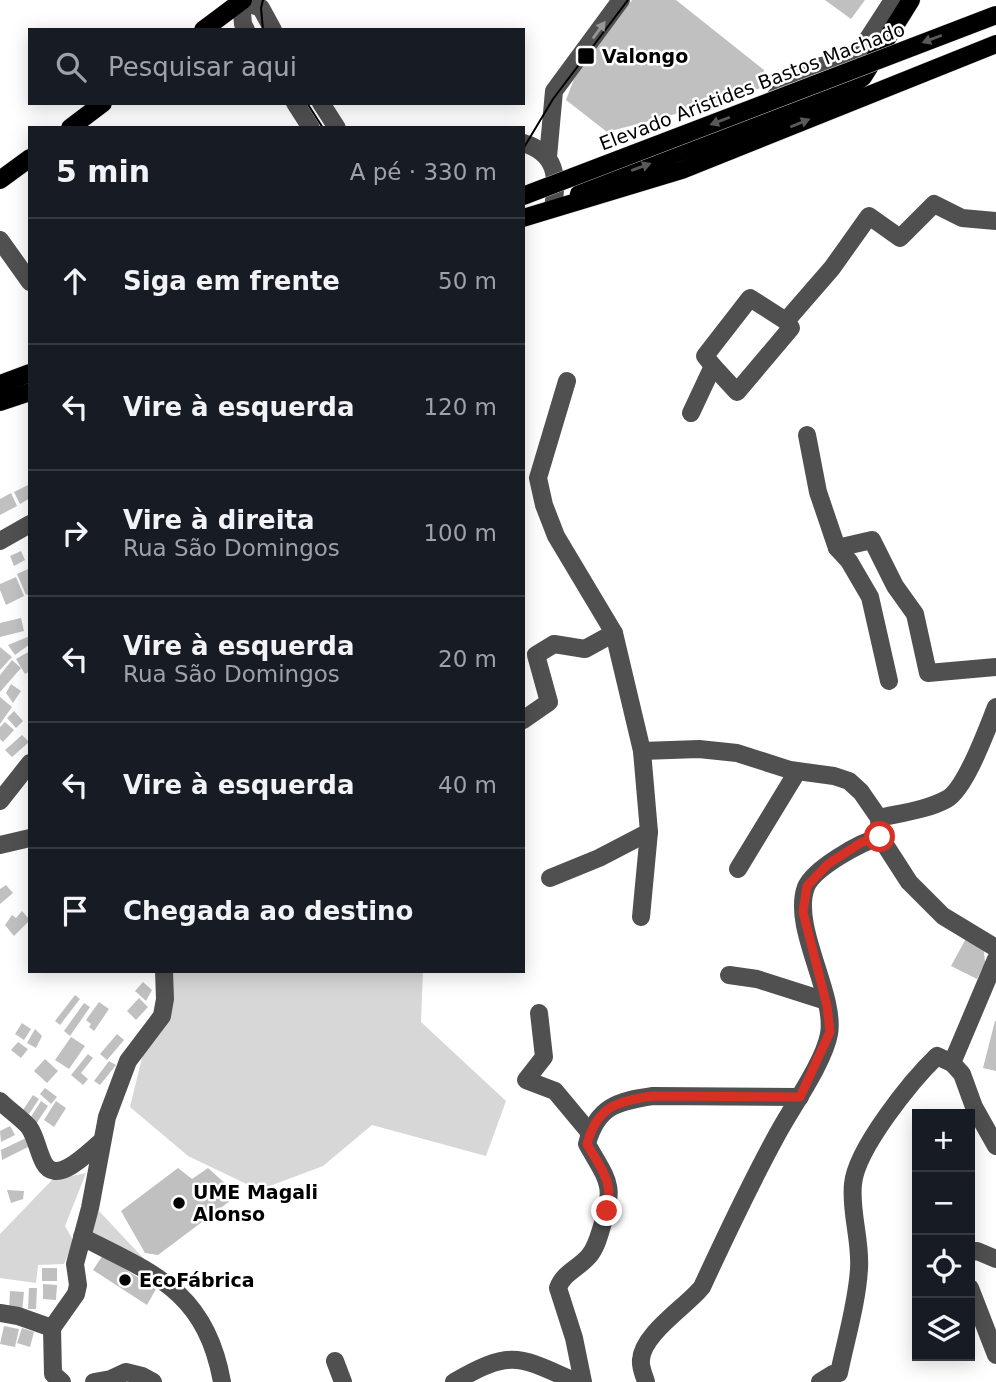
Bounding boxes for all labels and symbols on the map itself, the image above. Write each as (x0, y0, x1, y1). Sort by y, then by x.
street label: Elevado Aristides Bastos Machado (596, 17, 908, 155)
one-way arrow (592, 21, 606, 39)
one-way arrow (922, 34, 943, 45)
place label: Valongo (602, 45, 688, 67)
marker: Valongo (576, 46, 596, 66)
one-way arrow (709, 115, 730, 126)
one-way arrow (789, 117, 810, 128)
one-way arrow (631, 161, 652, 172)
route start (864, 821, 895, 852)
place label: UME Magali Alonso (193, 1181, 318, 1225)
marker: UME Magali Alonso (171, 1195, 187, 1211)
route end (591, 1195, 622, 1226)
place label: EcoFábrica (139, 1269, 255, 1291)
marker: EcoFábrica (117, 1272, 133, 1288)

